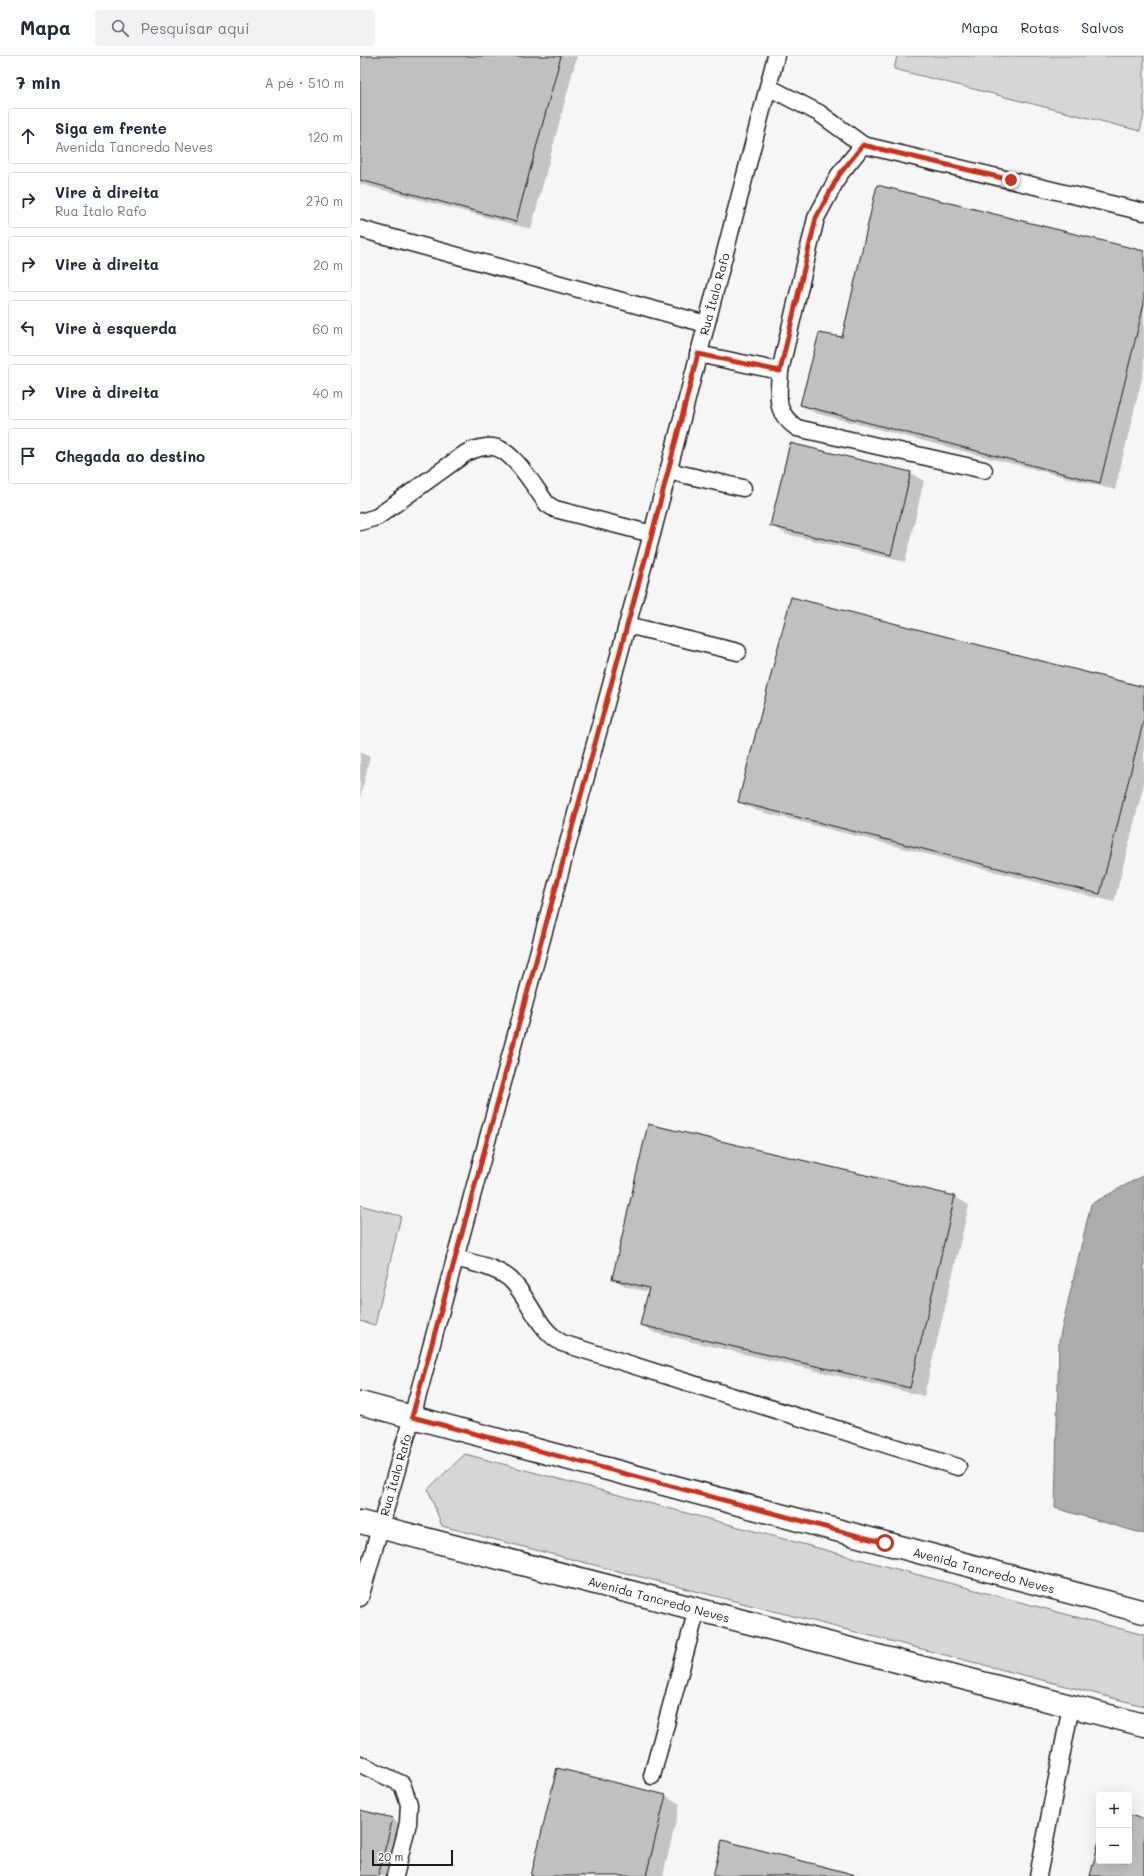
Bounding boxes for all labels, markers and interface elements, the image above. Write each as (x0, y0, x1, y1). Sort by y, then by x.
search box (95, 10, 375, 46)
text: Mapa (20, 15, 71, 40)
icon: search (109, 17, 131, 39)
text: Pesquisar aqui (141, 18, 250, 38)
text: Mapa (961, 18, 998, 37)
text: Rotas (1020, 18, 1059, 37)
text: Salvos (1081, 18, 1124, 37)
text: 7 min (16, 71, 61, 93)
text: A pé · 510 m (265, 74, 344, 91)
text: Siga em frente (55, 118, 167, 138)
icon: ahead (17, 125, 39, 147)
text: 120 m (307, 128, 343, 145)
text: Avenida Tancredo Neves (55, 138, 213, 155)
route end (1002, 171, 1020, 189)
text: Vire à direita (55, 182, 159, 202)
icon: right (17, 189, 39, 211)
text: 270 m (306, 192, 343, 209)
text: Rua Ítalo Rafo (55, 202, 147, 219)
street label: Rua Ítalo Rafo (695, 251, 733, 337)
icon: right (17, 253, 39, 275)
text: Vire à direita (55, 254, 159, 274)
text: 20 m (313, 256, 343, 273)
icon: left (17, 317, 39, 339)
text: Vire à esquerda (55, 318, 177, 338)
text: 60 m (313, 320, 343, 337)
icon: right (17, 381, 39, 403)
text: Vire à direita (55, 382, 159, 402)
text: 40 m (313, 384, 343, 401)
icon: arrive (17, 445, 39, 467)
text: Chegada ao destino (55, 446, 205, 466)
street label: Rua Ítalo Rafo (376, 1432, 414, 1518)
route start (876, 1534, 894, 1552)
street label: Avenida Tancredo Neves (911, 1543, 1057, 1597)
street label: Avenida Tancredo Neves (586, 1572, 732, 1626)
map controls (1096, 1792, 1132, 1864)
button: + (1096, 1792, 1132, 1828)
button: − (1096, 1828, 1132, 1864)
scale bar (372, 1848, 453, 1867)
text: 20 m (378, 1849, 403, 1864)

